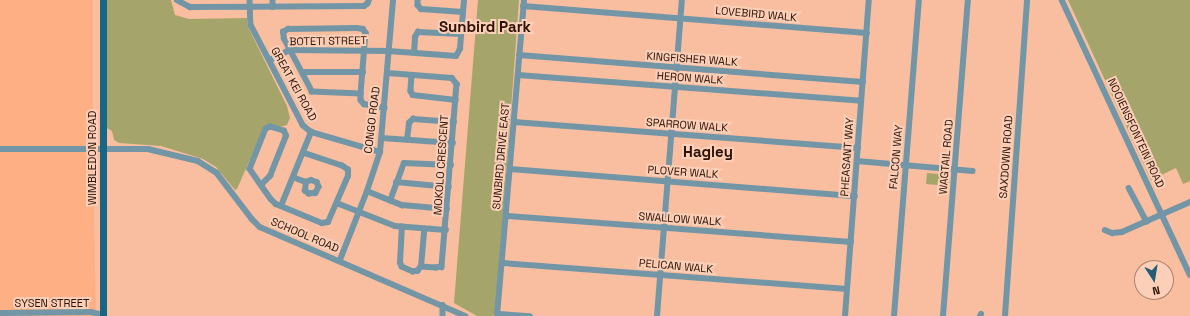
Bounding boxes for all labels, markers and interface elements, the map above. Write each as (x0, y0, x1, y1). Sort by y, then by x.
street label: LOVEBIRD WALK (715, 4, 797, 24)
district label: Sunbird Park (439, 18, 531, 36)
street label: BOTETI STREET (289, 34, 367, 48)
street label: GREAT KEI ROAD (268, 45, 320, 123)
street label: KINGFISHER WALK (646, 49, 738, 69)
street label: HERON WALK (656, 69, 724, 87)
street label: NOOIENSFONTEIN ROAD (1105, 76, 1167, 190)
street label: CONGO ROAD (361, 86, 383, 154)
street label: SUNBIRD DRIVE EAST (490, 102, 512, 210)
street label: WIMBLEDON ROAD (85, 111, 99, 205)
street label: MOKOLO CRESCENT (431, 114, 451, 216)
street label: SAXDOWN ROAD (997, 115, 1015, 199)
street label: SPARROW WALK (646, 116, 728, 134)
street label: PHEASANT WAY (838, 117, 856, 197)
street label: WAGTAIL ROAD (936, 119, 956, 195)
street label: FALCON WAY (887, 124, 905, 190)
district label: Hagley (683, 143, 733, 161)
street label: PLOVER WALK (647, 163, 719, 181)
street label: SWALLOW WALK (638, 210, 722, 228)
street label: SCHOOL ROAD (269, 215, 341, 255)
street label: PELICAN WALK (638, 256, 714, 276)
north arrow (1134, 260, 1174, 300)
text: N (1151, 283, 1161, 298)
street label: SYSEN STREET (15, 296, 89, 310)

